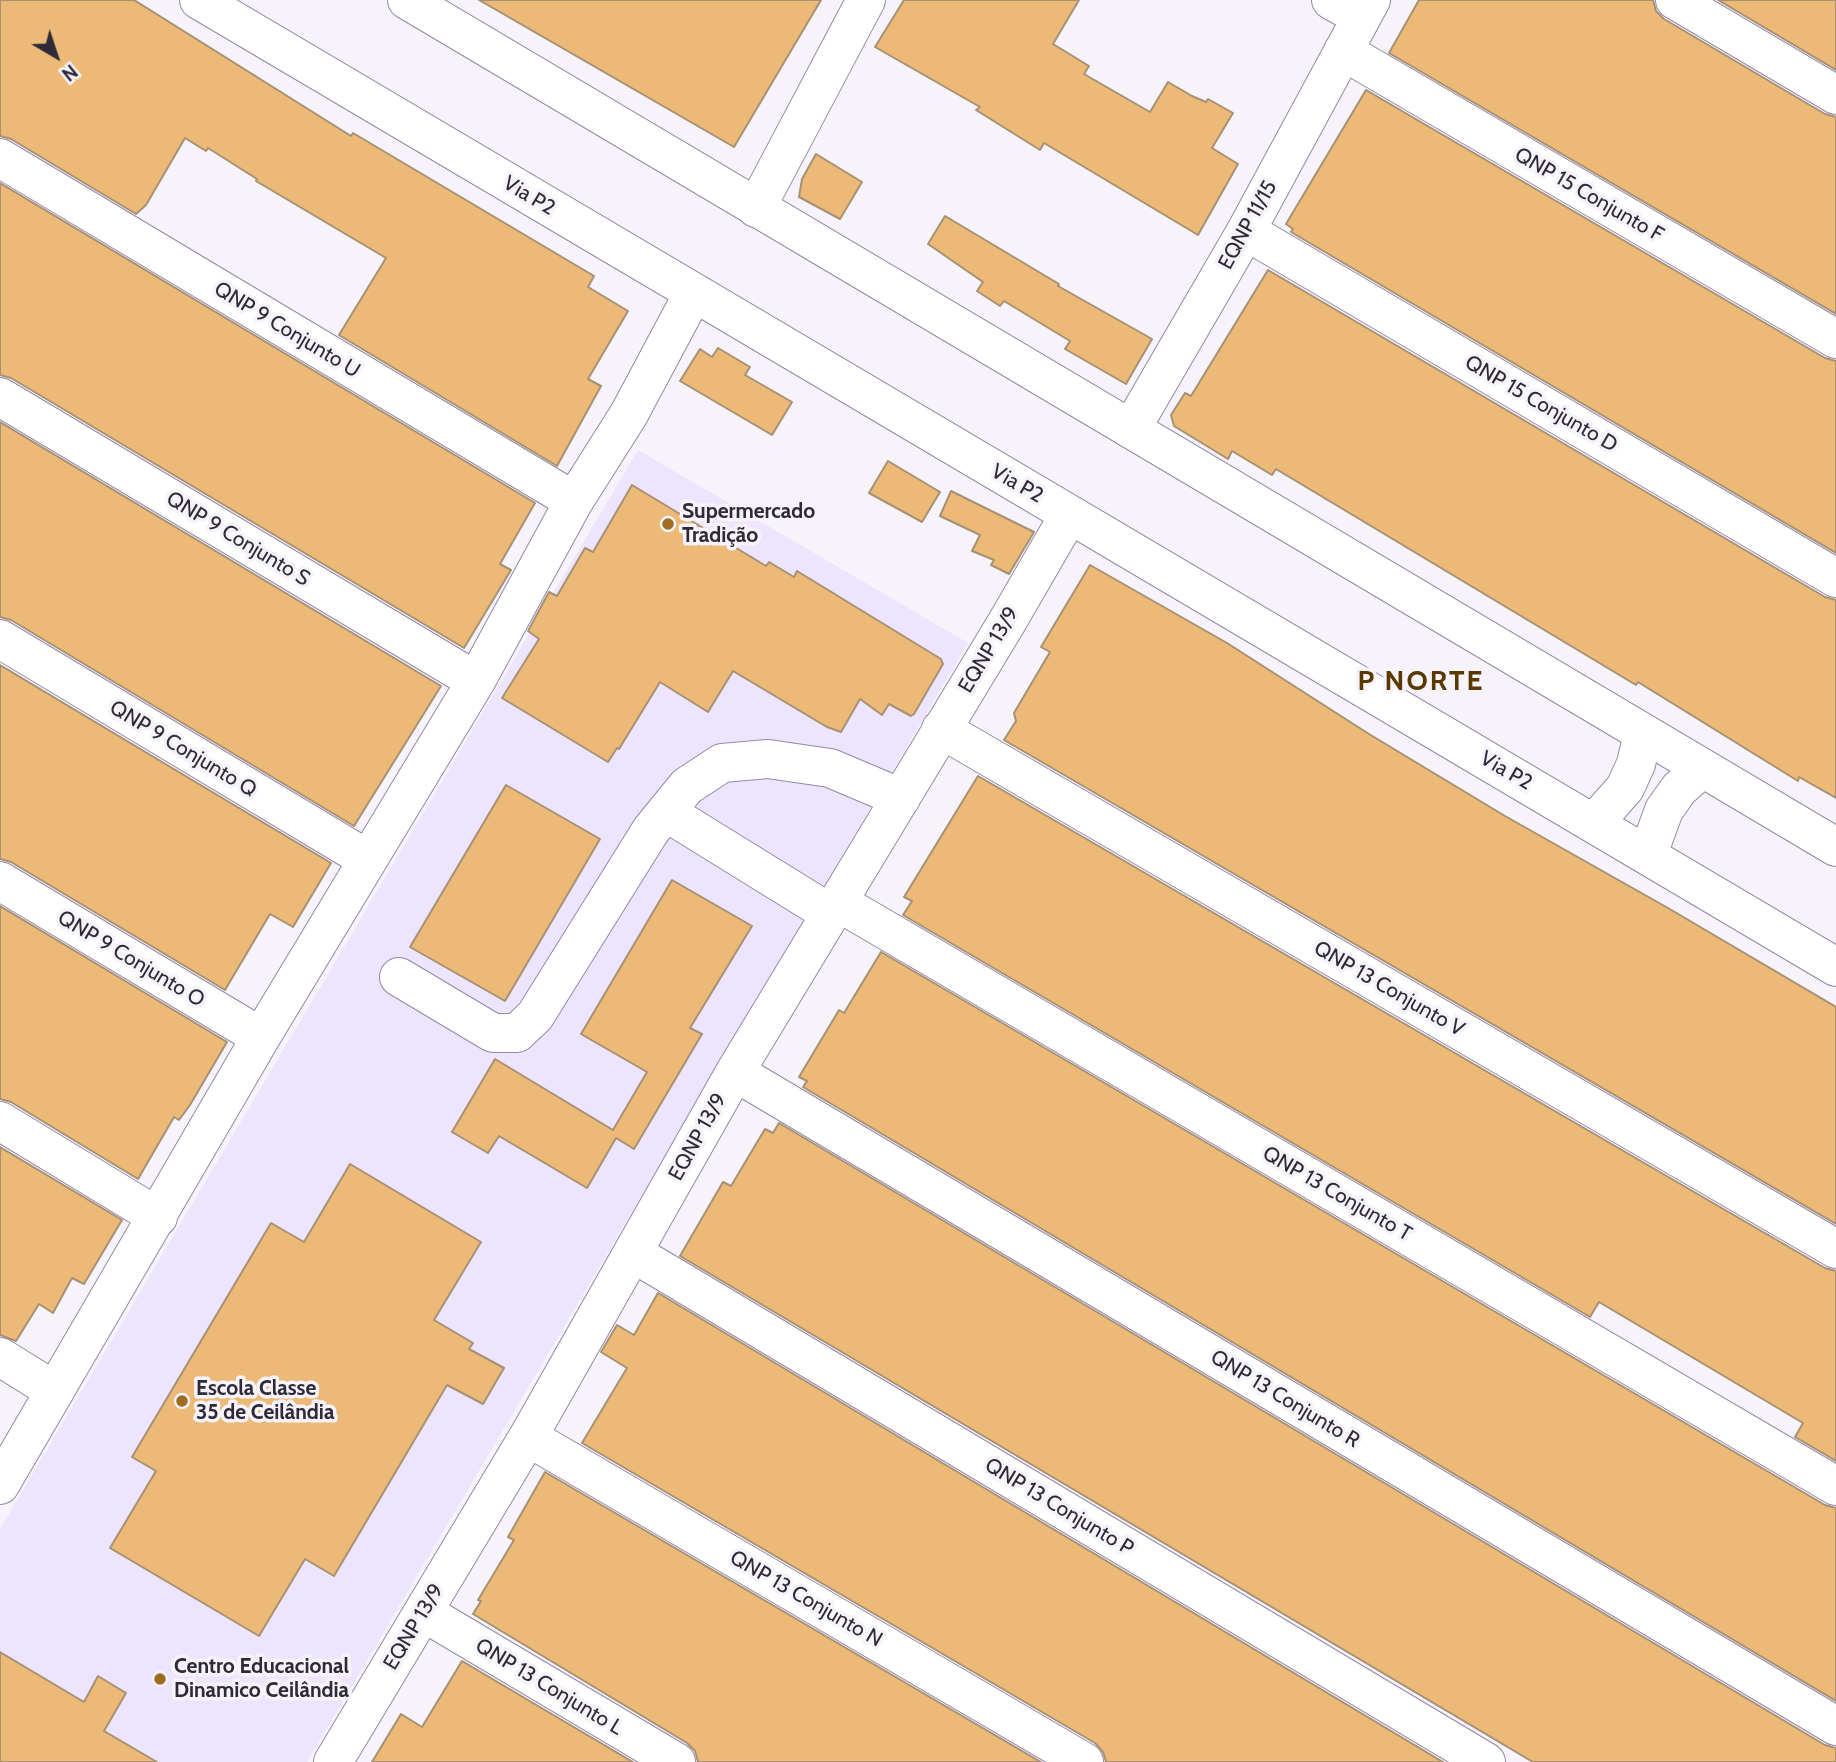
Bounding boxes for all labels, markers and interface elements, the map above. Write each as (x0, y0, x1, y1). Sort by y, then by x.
north arrow (21, 21, 91, 91)
text: N (57, 60, 82, 86)
street label: QNP 15 Conjunto F (1510, 142, 1668, 248)
street label: Via P2 (499, 171, 559, 221)
street label: EQNP 11/15 (1213, 176, 1283, 274)
street label: QNP 9 Conjunto U (209, 277, 365, 383)
street label: QNP 15 Conjunto D (1460, 350, 1622, 458)
street label: Via P2 (986, 459, 1048, 509)
street label: QNP 9 Conjunto S (162, 486, 314, 592)
place label: Supermercado Tradição (682, 499, 815, 549)
marker: Supermercado Tradição (660, 516, 676, 532)
street label: EQNP 13/9 (953, 602, 1025, 698)
district label: P NORTE (1358, 665, 1484, 699)
street label: QNP 9 Conjunto Q (105, 695, 261, 803)
street label: Via P2 (1475, 746, 1537, 796)
street label: QNP 9 Conjunto O (53, 905, 209, 1013)
street label: QNP 13 Conjunto V (1309, 936, 1469, 1042)
street label: EQNP 13/9 (664, 1089, 732, 1185)
street label: QNP 13 Conjunto T (1258, 1141, 1416, 1247)
street label: QNP 13 Conjunto R (1206, 1345, 1364, 1453)
place label: Escola Classe 35 de Ceilândia (196, 1376, 334, 1426)
marker: Escola Classe 35 de Ceilândia (174, 1393, 190, 1409)
street label: QNP 13 Conjunto P (980, 1453, 1138, 1561)
street label: QNP 13 Conjunto N (725, 1545, 887, 1653)
street label: EQNP 13/9 (378, 1579, 450, 1675)
street label: QNP 13 Conjunto L (471, 1633, 627, 1741)
place label: Centro Educacional Dinamico Ceilândia (174, 1654, 349, 1704)
marker: Centro Educacional Dinamico Ceilândia (152, 1671, 168, 1687)

